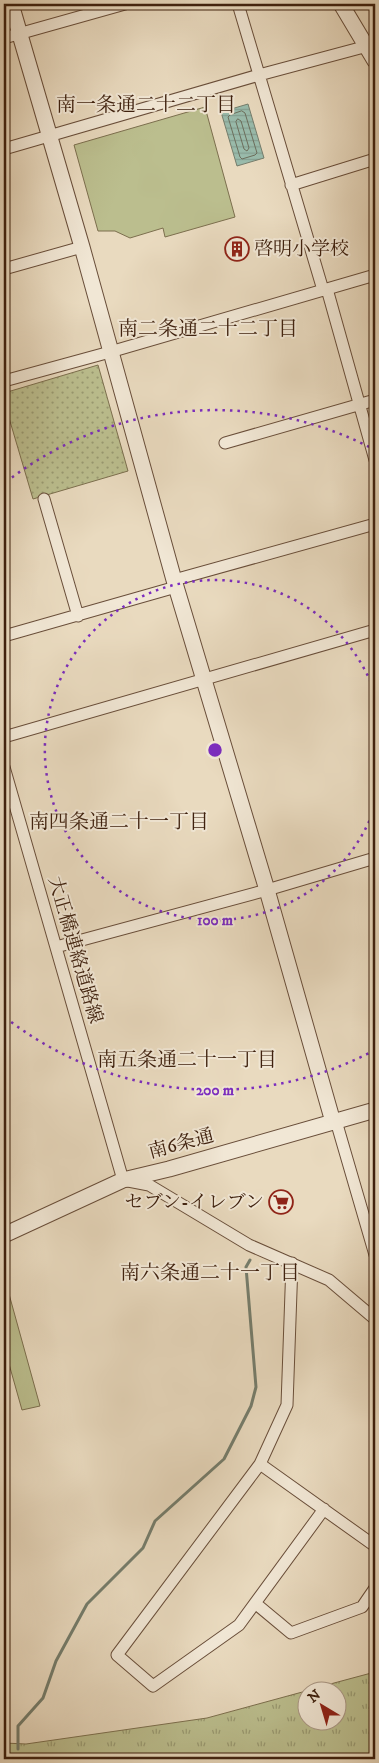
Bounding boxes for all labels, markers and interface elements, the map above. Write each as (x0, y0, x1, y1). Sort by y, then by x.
district label: 南一条通二十二丁目 (56, 93, 236, 118)
building icon: 啓明小学校 (224, 236, 250, 262)
place label: 啓明小学校 (254, 238, 349, 261)
district label: 南二条通二十二丁目 (118, 317, 298, 342)
centre of rings (206, 741, 224, 759)
district label: 南四条通二十一丁目 (29, 810, 209, 835)
street label: 大正橋連絡道路線 (43, 874, 107, 1026)
text: 100 m (197, 911, 234, 930)
district label: 南五条通二十一丁目 (97, 1048, 277, 1073)
text: 200 m (196, 1081, 235, 1100)
street label: 南6条通 (146, 1124, 216, 1164)
supermarket icon: セブン-イレブン (268, 1189, 294, 1215)
place label: セブン-イレブン (125, 1191, 264, 1214)
district label: 南六条通二十一丁目 (120, 1261, 300, 1286)
north arrow (296, 1680, 346, 1730)
text: N (305, 1686, 325, 1707)

